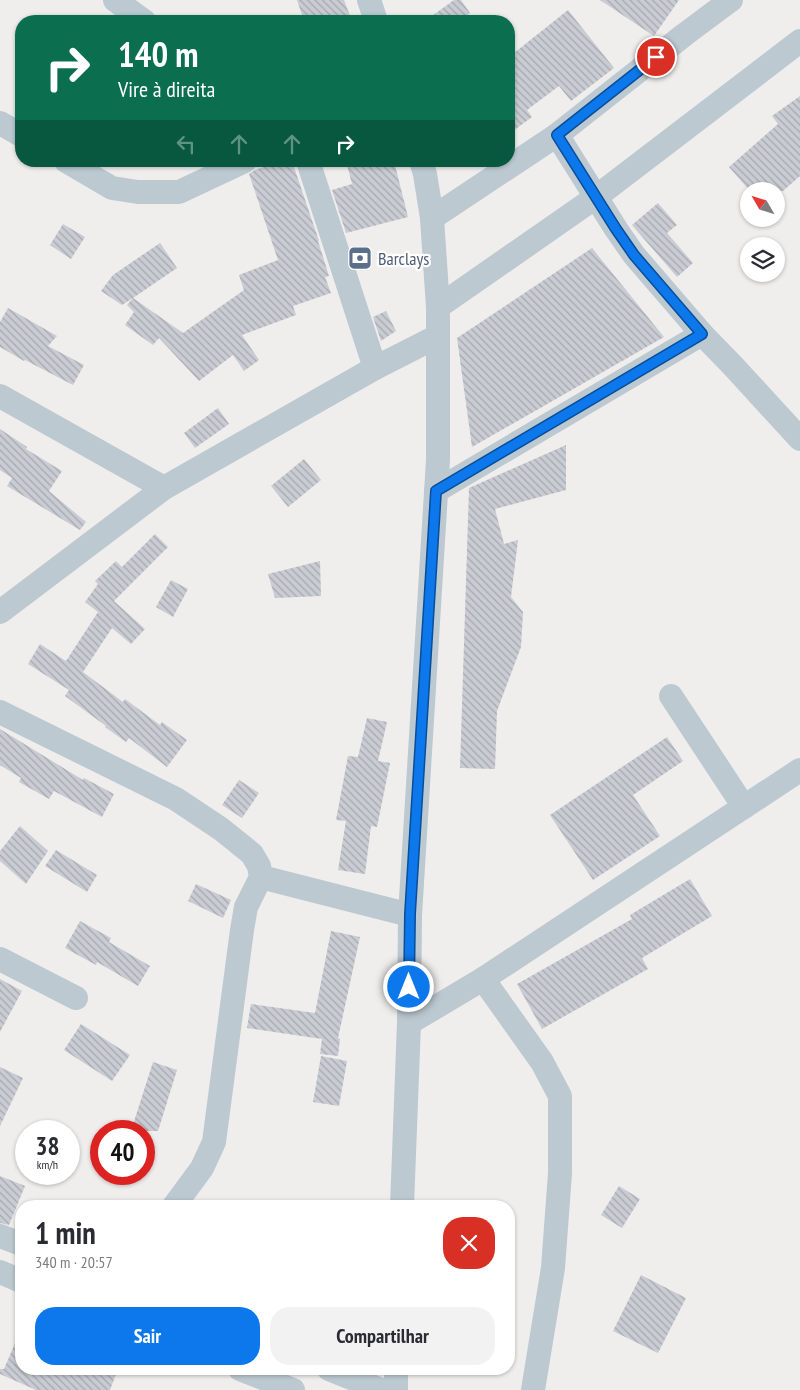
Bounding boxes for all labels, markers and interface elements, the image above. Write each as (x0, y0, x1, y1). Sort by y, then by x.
text: 140 m (118, 31, 199, 77)
icon: right (35, 35, 100, 100)
pin (635, 36, 677, 78)
icon: arrive (642, 43, 670, 71)
text: Vire à direita (118, 75, 215, 103)
icon: left (172, 130, 200, 158)
icon: ahead (225, 130, 253, 158)
icon: ahead (278, 130, 306, 158)
icon: right (331, 130, 359, 158)
north arrow (740, 182, 785, 228)
map controls (740, 182, 785, 282)
button: layers (740, 237, 785, 282)
bank icon: Barclays (347, 245, 373, 271)
place label: Barclays (378, 247, 429, 270)
position arrow (382, 960, 434, 1012)
speed limit sign: 40 (90, 1120, 155, 1185)
text: 38 (36, 1130, 59, 1162)
text: km/h (37, 1157, 58, 1172)
text: 1 min (35, 1213, 96, 1252)
button: close (443, 1217, 495, 1269)
text: 340 m · 20:57 (35, 1252, 113, 1272)
button: Sair (35, 1307, 260, 1365)
button: Compartilhar (270, 1307, 495, 1365)

